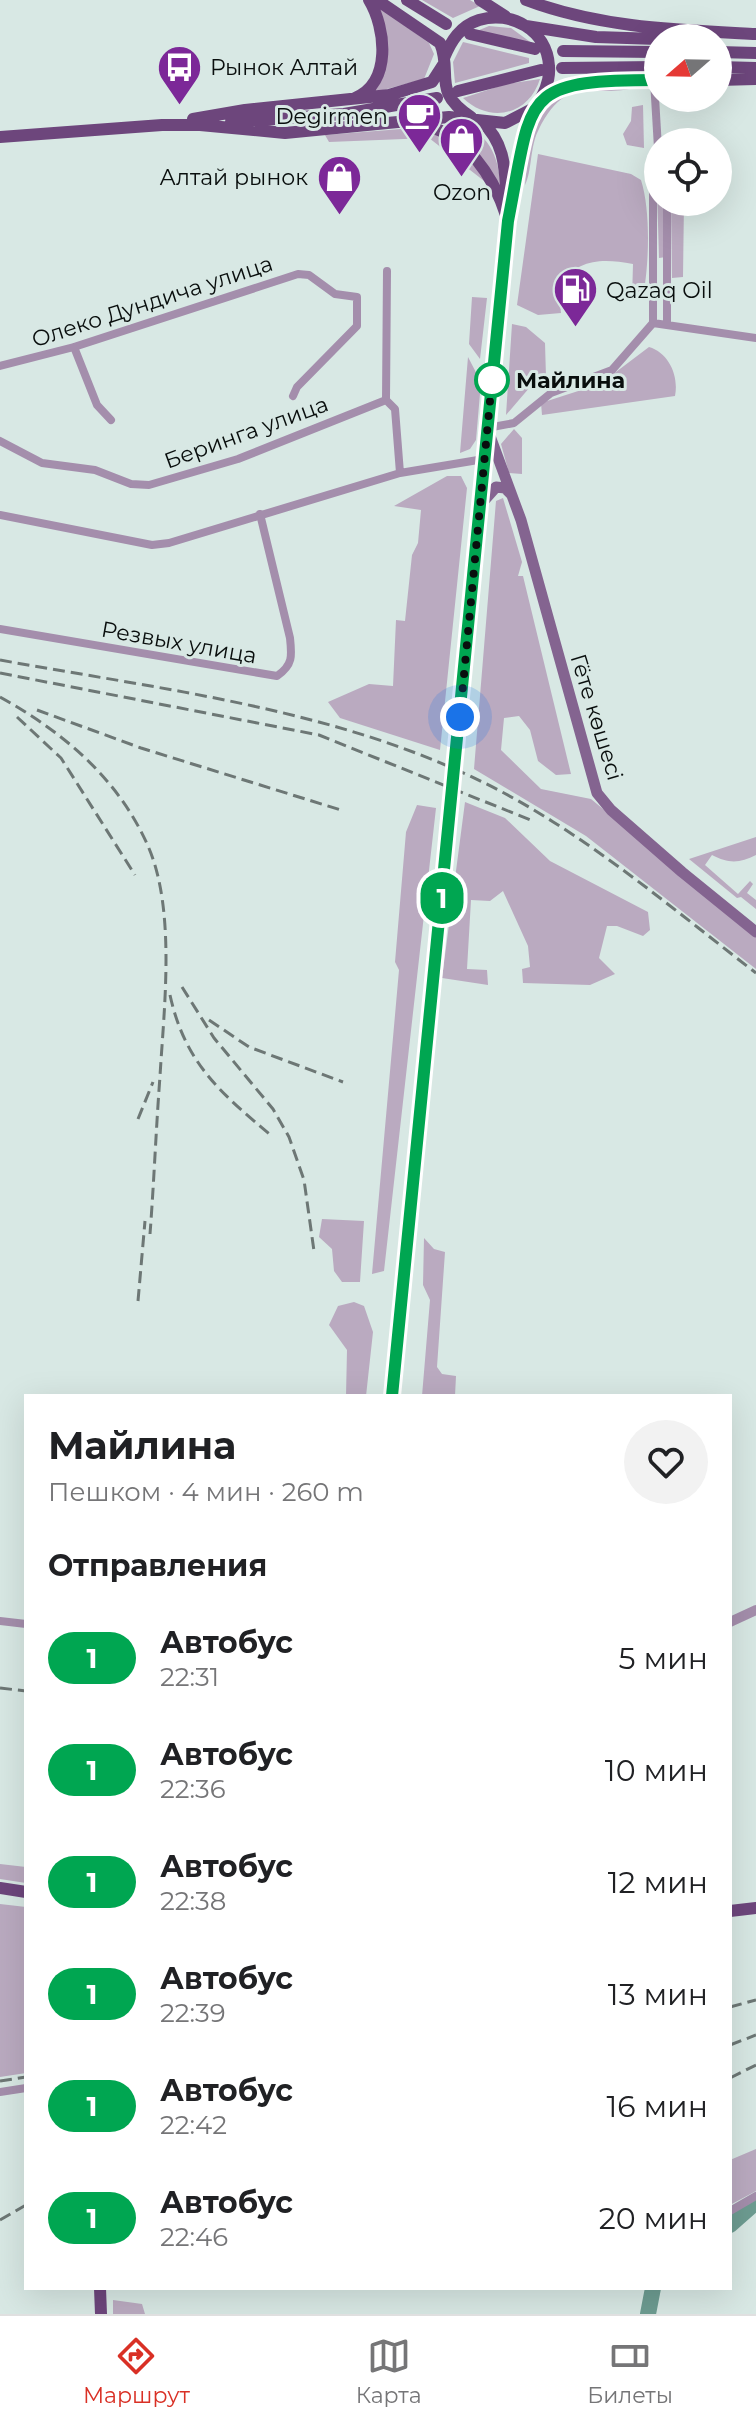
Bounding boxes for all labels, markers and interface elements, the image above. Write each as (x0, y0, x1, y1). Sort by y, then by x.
north arrow (644, 24, 732, 112)
map controls (644, 24, 732, 216)
bus stop icon: Рынoк Алтай (155, 43, 203, 106)
place label: Рынoк Алтай (210, 54, 358, 81)
cafe icon: Degirmen (395, 92, 443, 155)
place label: Degirmen (275, 103, 388, 130)
shop icon: Ozon (438, 115, 486, 178)
button: locate (644, 128, 732, 216)
shop icon: Алтай рынок (315, 153, 363, 216)
place label: Алтай рынок (160, 164, 308, 191)
place label: Ozon (433, 179, 491, 206)
street label: Олеко Дундича улица (28, 250, 276, 353)
fuel station icon: Qazaq Oil (551, 266, 599, 329)
place label: Qazaq Oil (606, 277, 713, 304)
marker: Майлина (475, 363, 509, 397)
place label: Майлина (516, 367, 625, 394)
street label: Беринга улица (161, 390, 332, 475)
street label: Резвых улица (99, 616, 259, 669)
street label: Гёте көшесі (564, 651, 629, 784)
your location (440, 697, 480, 737)
line badge: 1 (416, 872, 468, 924)
text: 1 (437, 881, 447, 915)
button: heart (624, 1420, 708, 1504)
text: Майлина (48, 1422, 236, 1469)
text: Пешком · 4 мин · 260 m (48, 1476, 364, 1508)
text: Отправления (48, 1547, 267, 1584)
text: Автобус (160, 1624, 293, 1661)
text: 5 мин (619, 1640, 708, 1677)
text: 1 (87, 1641, 97, 1675)
text: 22:31 (160, 1661, 219, 1693)
text: Автобус (160, 1736, 293, 1773)
text: 10 мин (605, 1752, 708, 1789)
text: 1 (87, 1753, 97, 1787)
text: 22:36 (160, 1773, 226, 1805)
text: Автобус (160, 1848, 293, 1885)
text: 12 мин (608, 1864, 708, 1901)
text: 1 (87, 1865, 97, 1899)
text: 22:38 (160, 1885, 226, 1917)
text: Автобус (160, 1960, 293, 1997)
text: 13 мин (608, 1976, 708, 2013)
text: 1 (87, 1977, 97, 2011)
text: 22:39 (160, 1997, 226, 2029)
text: Автобус (160, 2072, 293, 2109)
text: 16 мин (606, 2088, 708, 2125)
text: 1 (87, 2089, 97, 2123)
text: 22:42 (160, 2109, 227, 2141)
text: Автобус (160, 2184, 293, 2221)
text: 20 мин (599, 2200, 708, 2237)
text: 1 (87, 2201, 97, 2235)
text: 22:46 (160, 2221, 228, 2253)
tab: Маршрут (83, 2334, 190, 2409)
tab: Карта (356, 2334, 421, 2409)
tab: Билеты (587, 2334, 673, 2409)

